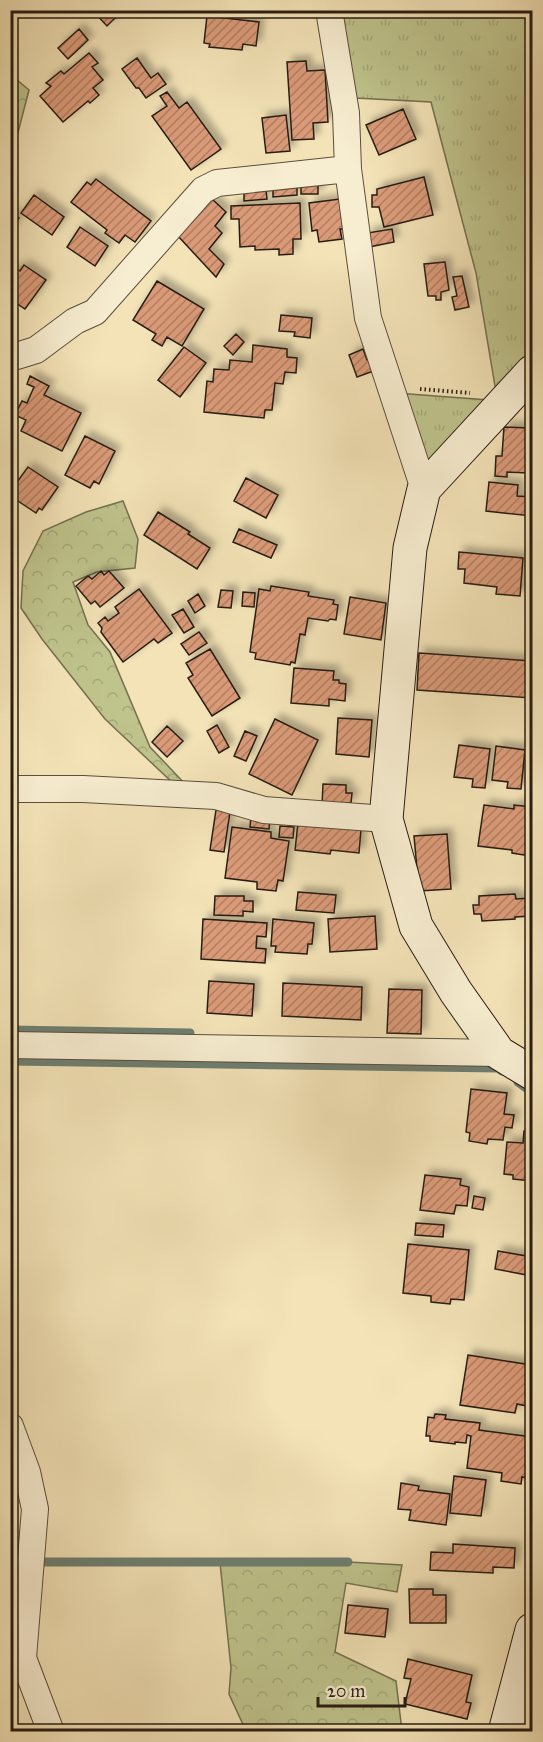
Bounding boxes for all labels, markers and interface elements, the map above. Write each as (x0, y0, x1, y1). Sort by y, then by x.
scale bar (318, 1670, 405, 1708)
text: 20 m (327, 1680, 365, 1702)

